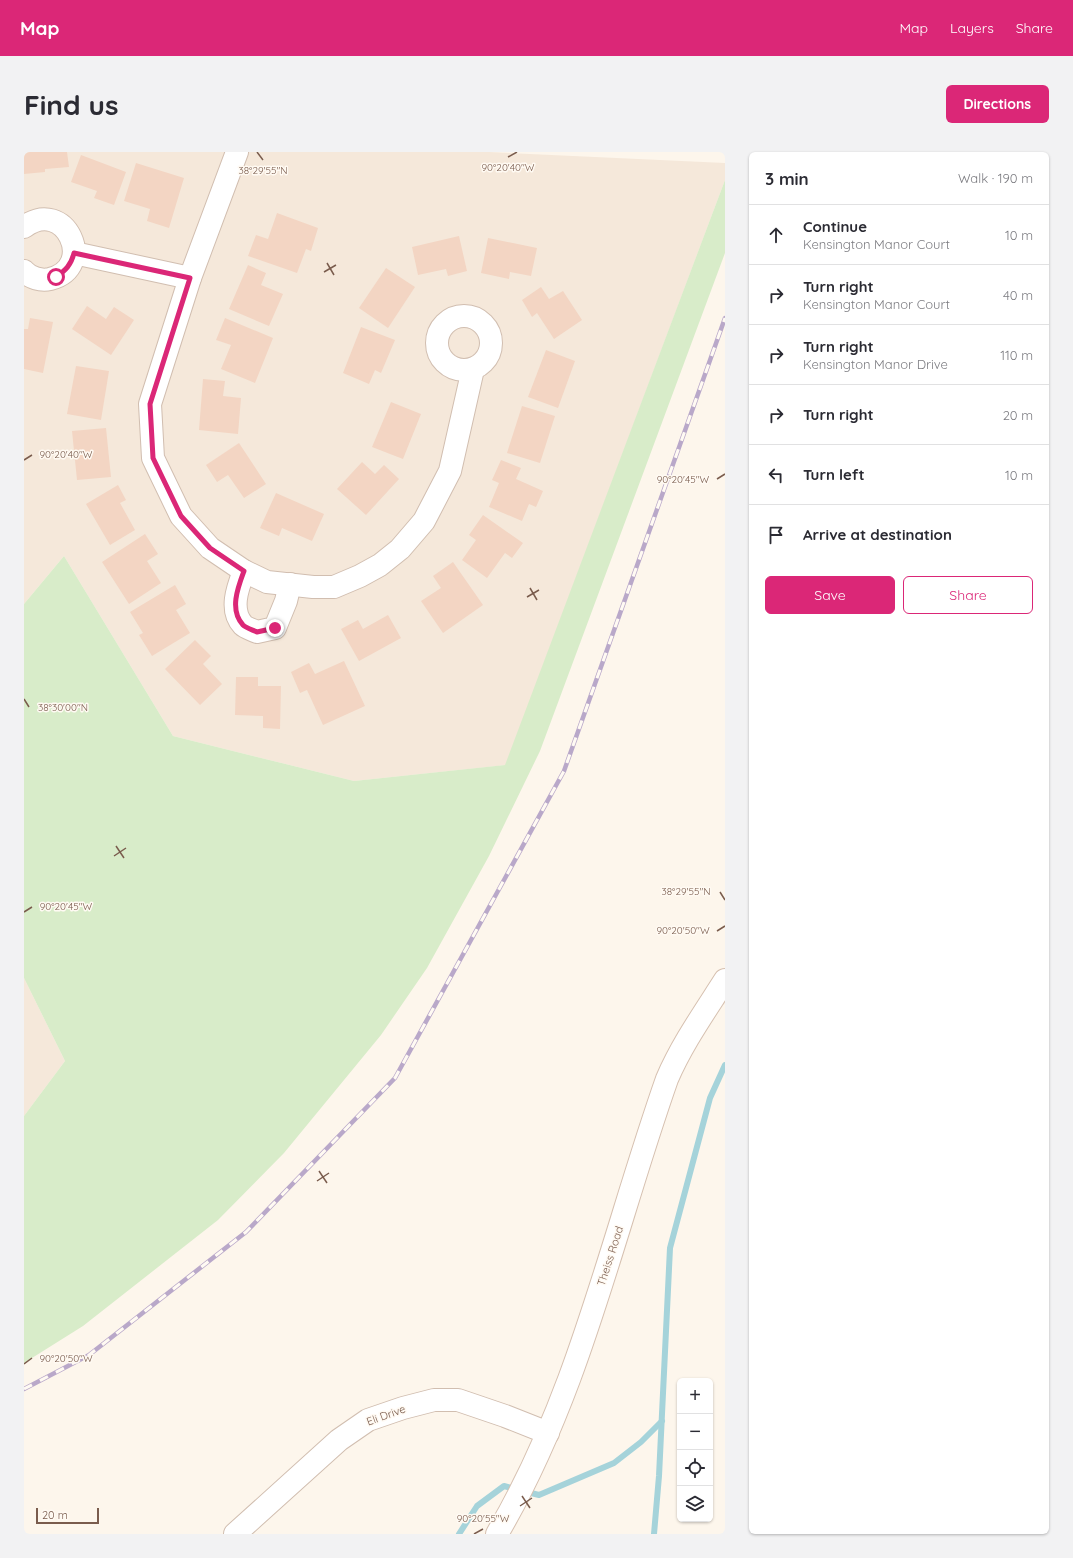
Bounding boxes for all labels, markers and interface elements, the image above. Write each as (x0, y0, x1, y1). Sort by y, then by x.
text: Map (20, 16, 59, 40)
text: Map (899, 19, 928, 37)
text: Layers (950, 19, 994, 37)
text: Share (1016, 19, 1053, 37)
button: Directions (946, 85, 1049, 123)
text: Find us (24, 87, 118, 122)
text: 90°20'40"W (482, 161, 535, 174)
text: 38°29'55"N (238, 164, 288, 177)
text: 3 min (765, 168, 809, 189)
text: Walk · 190 m (958, 170, 1033, 186)
text: Continue (803, 217, 867, 236)
icon: ahead (765, 224, 787, 246)
text: 10 m (1005, 227, 1033, 243)
text: Kensington Manor Court (803, 236, 950, 252)
route start (47, 268, 65, 286)
text: Turn right (803, 277, 874, 296)
icon: right (765, 284, 787, 306)
text: 40 m (1003, 287, 1033, 303)
text: Kensington Manor Court (803, 296, 950, 312)
text: Turn right (803, 337, 874, 356)
icon: right (765, 344, 787, 366)
text: 110 m (1000, 347, 1033, 363)
text: Kensington Manor Drive (803, 356, 948, 372)
icon: right (765, 404, 787, 426)
text: Turn right (803, 405, 874, 424)
text: 20 m (1003, 407, 1033, 423)
text: 90°20'40"W (40, 448, 93, 461)
icon: left (765, 464, 787, 486)
text: Turn left (803, 465, 865, 484)
text: 10 m (1005, 467, 1033, 483)
text: 90°20'45"W (657, 473, 710, 486)
icon: arrive (765, 524, 787, 546)
text: Arrive at destination (803, 525, 952, 544)
button: Save (765, 576, 895, 614)
button: Share (903, 576, 1033, 614)
route end (266, 619, 284, 637)
text: 38°30'00"N (38, 701, 88, 714)
text: 38°29'55"N (661, 885, 711, 898)
text: 90°20'45"W (40, 900, 93, 913)
text: 90°20'50"W (656, 924, 710, 937)
street label: Theiss Road (594, 1224, 626, 1288)
text: 90°20'50"W (39, 1352, 93, 1365)
map controls (677, 1378, 713, 1522)
button: + (677, 1378, 713, 1414)
street label: Eli Drive (365, 1401, 407, 1429)
button: − (677, 1414, 713, 1450)
button: locate (677, 1450, 713, 1486)
button: layers (677, 1486, 713, 1522)
scale bar (36, 1506, 99, 1525)
text: 20 m (42, 1508, 68, 1522)
text: 90°20'55"W (457, 1512, 510, 1525)

